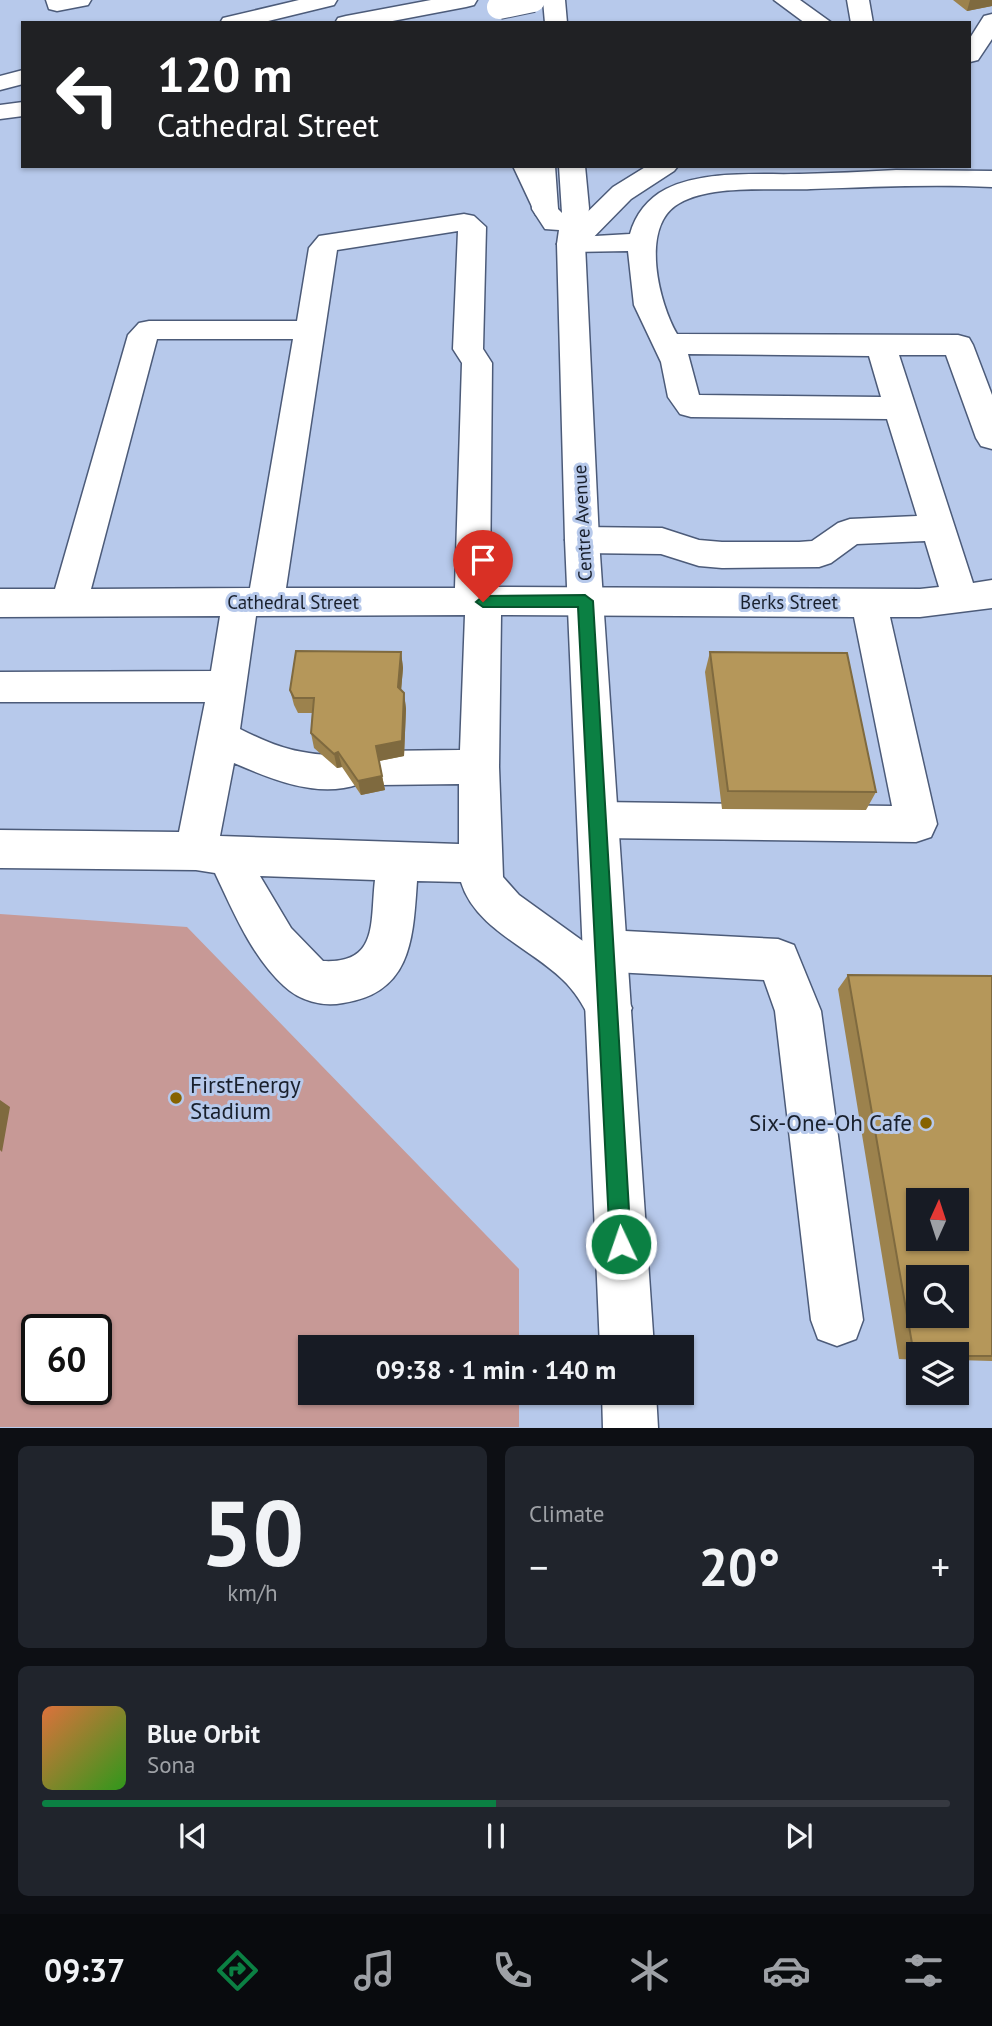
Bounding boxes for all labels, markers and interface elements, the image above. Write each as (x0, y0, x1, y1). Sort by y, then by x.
text: 120 m (157, 42, 292, 106)
icon: left (42, 49, 133, 140)
text: Cathedral Street (157, 104, 379, 146)
street label: Centre Avenue (567, 464, 597, 582)
pin (453, 530, 513, 602)
icon: arrive (464, 541, 502, 579)
street label: Cathedral Street (227, 590, 359, 614)
street label: Berks Street (740, 590, 839, 614)
place label: FirstEnergy Stadium (190, 1070, 301, 1125)
marker: FirstEnergy Stadium (168, 1090, 184, 1106)
place label: Six-One-Oh Cafe (749, 1108, 912, 1137)
marker: Six-One-Oh Cafe (918, 1115, 934, 1131)
north arrow (906, 1188, 970, 1251)
map controls (906, 1188, 969, 1405)
position arrow (584, 1207, 658, 1281)
button: search (906, 1265, 969, 1328)
speed limit sign: 60 (21, 1314, 112, 1405)
button: layers (906, 1342, 969, 1405)
text: 09:38 · 1 min · 140 m (376, 1353, 616, 1386)
text: 50 (201, 1473, 304, 1591)
text: Climate (529, 1499, 604, 1528)
text: 20° (699, 1533, 780, 1600)
text: − (529, 1542, 548, 1591)
text: + (931, 1542, 950, 1591)
text: km/h (227, 1578, 278, 1607)
text: Blue Orbit (147, 1717, 260, 1750)
text: Sona (147, 1750, 196, 1779)
icon: previous (174, 1817, 212, 1855)
icon: pause (477, 1817, 515, 1855)
icon: next (780, 1817, 818, 1855)
icon: directions (213, 1946, 262, 1995)
icon: music (350, 1946, 399, 1995)
icon: phone (488, 1946, 537, 1995)
icon: climate (625, 1946, 674, 1995)
icon: car (762, 1946, 811, 1995)
icon: filters (899, 1946, 948, 1995)
text: 09:37 (44, 1949, 125, 1991)

